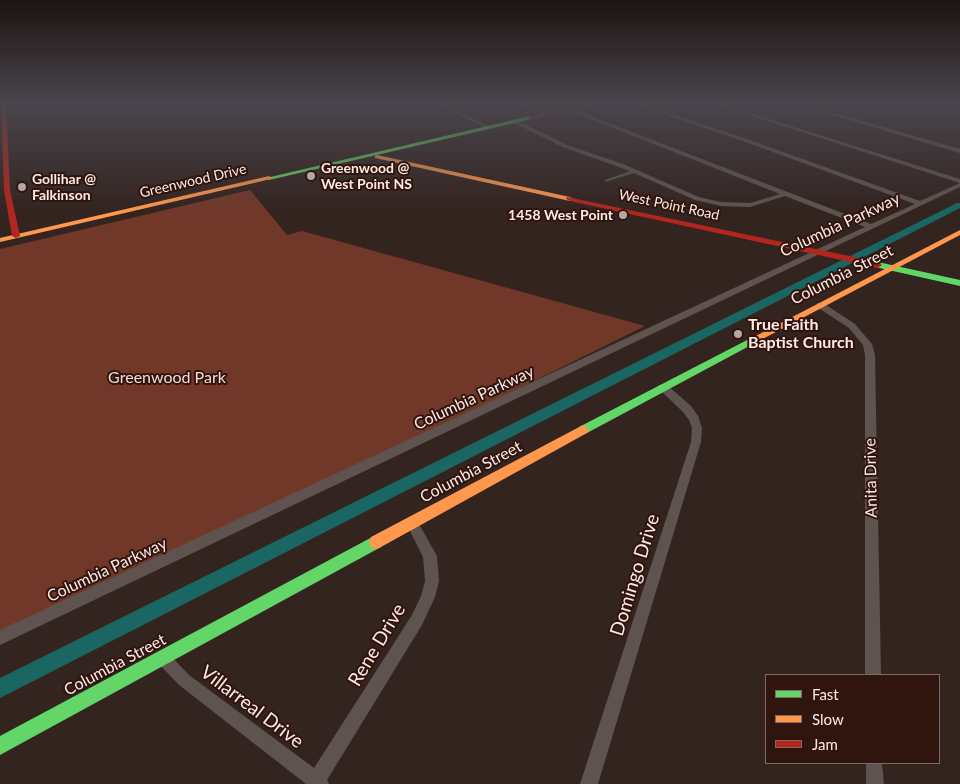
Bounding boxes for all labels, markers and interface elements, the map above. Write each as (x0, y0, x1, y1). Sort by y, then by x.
place label: Greenwood @ West Point NS (321, 160, 412, 192)
street label: Greenwood Drive (138, 161, 248, 201)
marker: Greenwood @ West Point NS (305, 170, 317, 182)
place label: Gollihar @ Falkinson (32, 171, 96, 203)
marker: Gollihar @ Falkinson (16, 181, 28, 193)
street label: West Point Road (617, 186, 721, 224)
street label: Columbia Parkway (777, 189, 903, 261)
place label: 1458 West Point (508, 207, 613, 223)
marker: 1458 West Point (617, 209, 629, 221)
street label: Columbia Street (788, 241, 896, 309)
place label: True Faith Baptist Church (748, 315, 854, 353)
marker: True Faith Baptist Church (732, 328, 744, 340)
street label: Columbia Parkway (411, 362, 537, 434)
park label: Greenwood Park (108, 368, 226, 388)
street label: Columbia Street (417, 437, 525, 507)
street label: Anita Drive (861, 438, 881, 518)
street label: Domingo Drive (606, 511, 664, 639)
street label: Columbia Parkway (44, 534, 170, 606)
street label: Rene Drive (344, 600, 410, 690)
street label: Columbia Street (61, 630, 169, 700)
street label: Villarreal Drive (196, 661, 308, 753)
legend (765, 674, 940, 764)
text: Fast (812, 685, 839, 703)
text: Slow (812, 710, 844, 728)
text: Jam (812, 735, 838, 753)

